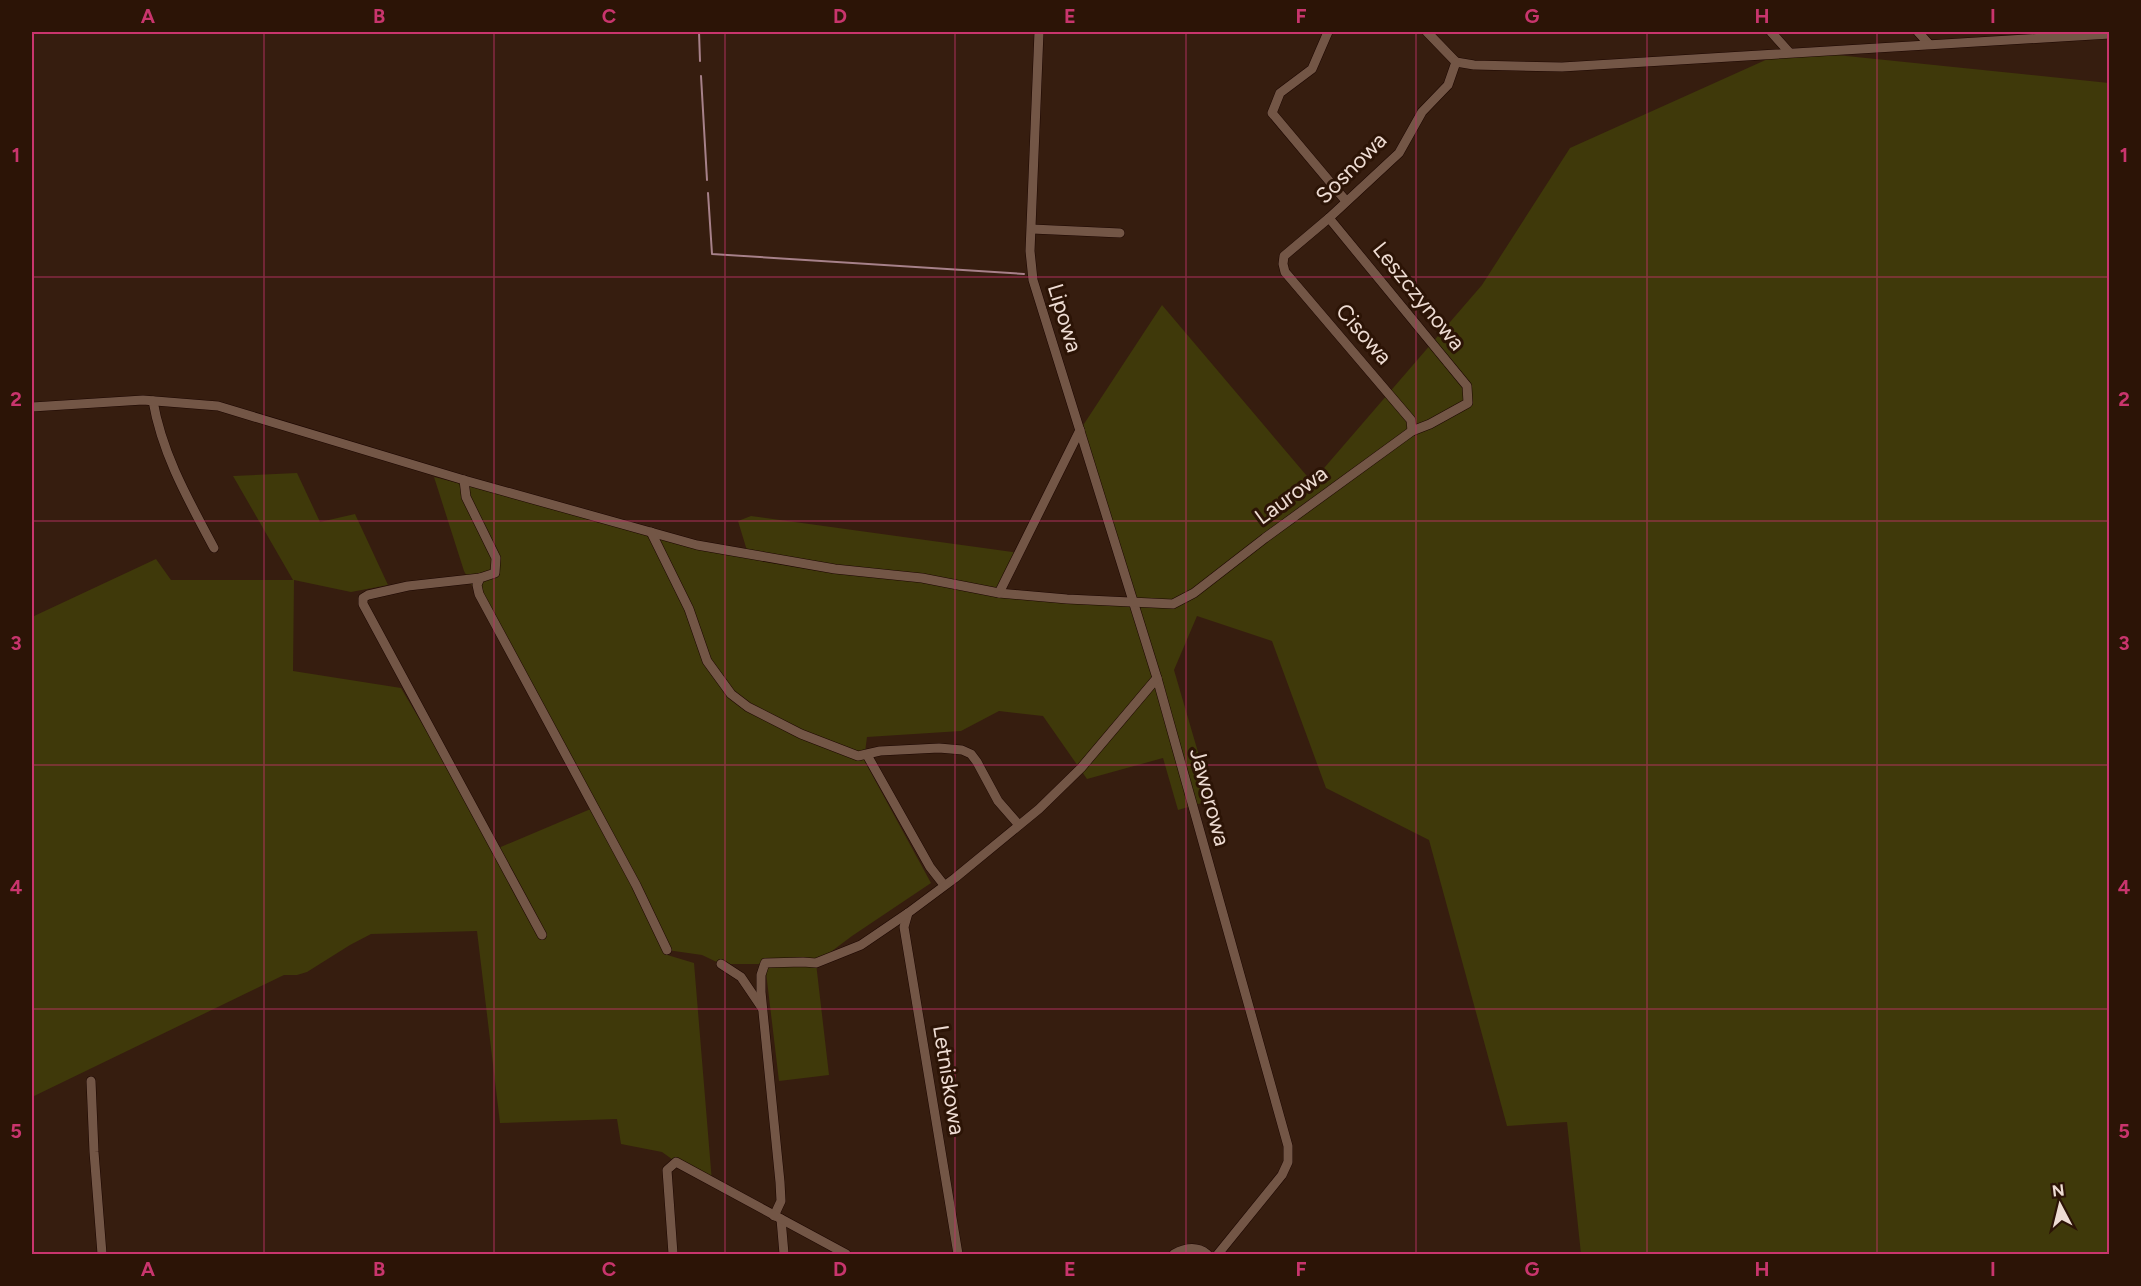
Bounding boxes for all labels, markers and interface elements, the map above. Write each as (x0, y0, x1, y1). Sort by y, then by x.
text: A (141, 4, 156, 28)
text: B (373, 4, 385, 28)
text: C (602, 4, 616, 28)
text: D (833, 4, 847, 28)
text: E (1064, 4, 1076, 28)
text: F (1295, 4, 1307, 28)
text: G (1525, 4, 1540, 28)
text: H (1755, 4, 1770, 28)
text: I (1990, 4, 1996, 28)
street label: Sosnowa (1310, 127, 1392, 209)
text: 1 (12, 143, 20, 167)
text: 1 (2120, 143, 2128, 167)
street label: Leszczynowa (1367, 236, 1471, 356)
street label: Lipowa (1042, 280, 1088, 356)
street label: Cisowa (1330, 298, 1398, 370)
text: 2 (10, 387, 22, 411)
text: 2 (2118, 387, 2130, 411)
street label: Laurowa (1249, 460, 1333, 530)
text: 3 (10, 631, 22, 655)
text: 3 (2118, 631, 2130, 655)
street label: Jaworowa (1184, 745, 1236, 849)
text: 4 (10, 875, 23, 899)
text: 4 (2118, 875, 2131, 899)
street label: Letniskowa (927, 1023, 971, 1137)
text: 5 (10, 1119, 22, 1143)
text: 5 (2118, 1119, 2130, 1143)
north arrow (2030, 1175, 2090, 1235)
text: N (2051, 1180, 2066, 1201)
text: A (141, 1257, 156, 1281)
text: B (373, 1257, 385, 1281)
text: C (602, 1257, 616, 1281)
text: D (833, 1257, 847, 1281)
text: E (1064, 1257, 1076, 1281)
text: F (1295, 1257, 1307, 1281)
text: G (1525, 1257, 1540, 1281)
text: H (1755, 1257, 1770, 1281)
text: I (1990, 1257, 1996, 1281)

